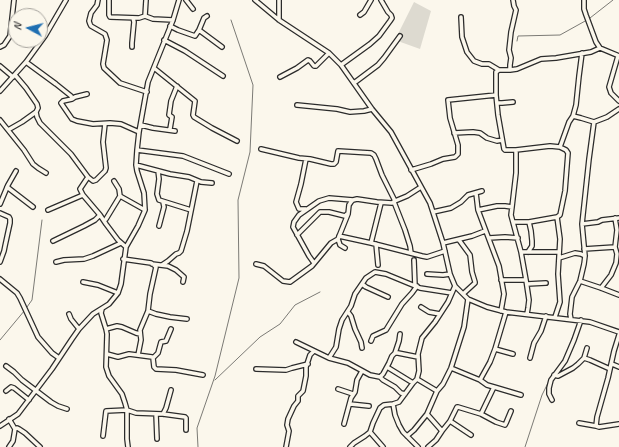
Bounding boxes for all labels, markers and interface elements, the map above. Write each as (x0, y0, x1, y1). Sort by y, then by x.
north arrow (8, 8, 48, 48)
text: N (10, 22, 24, 31)

